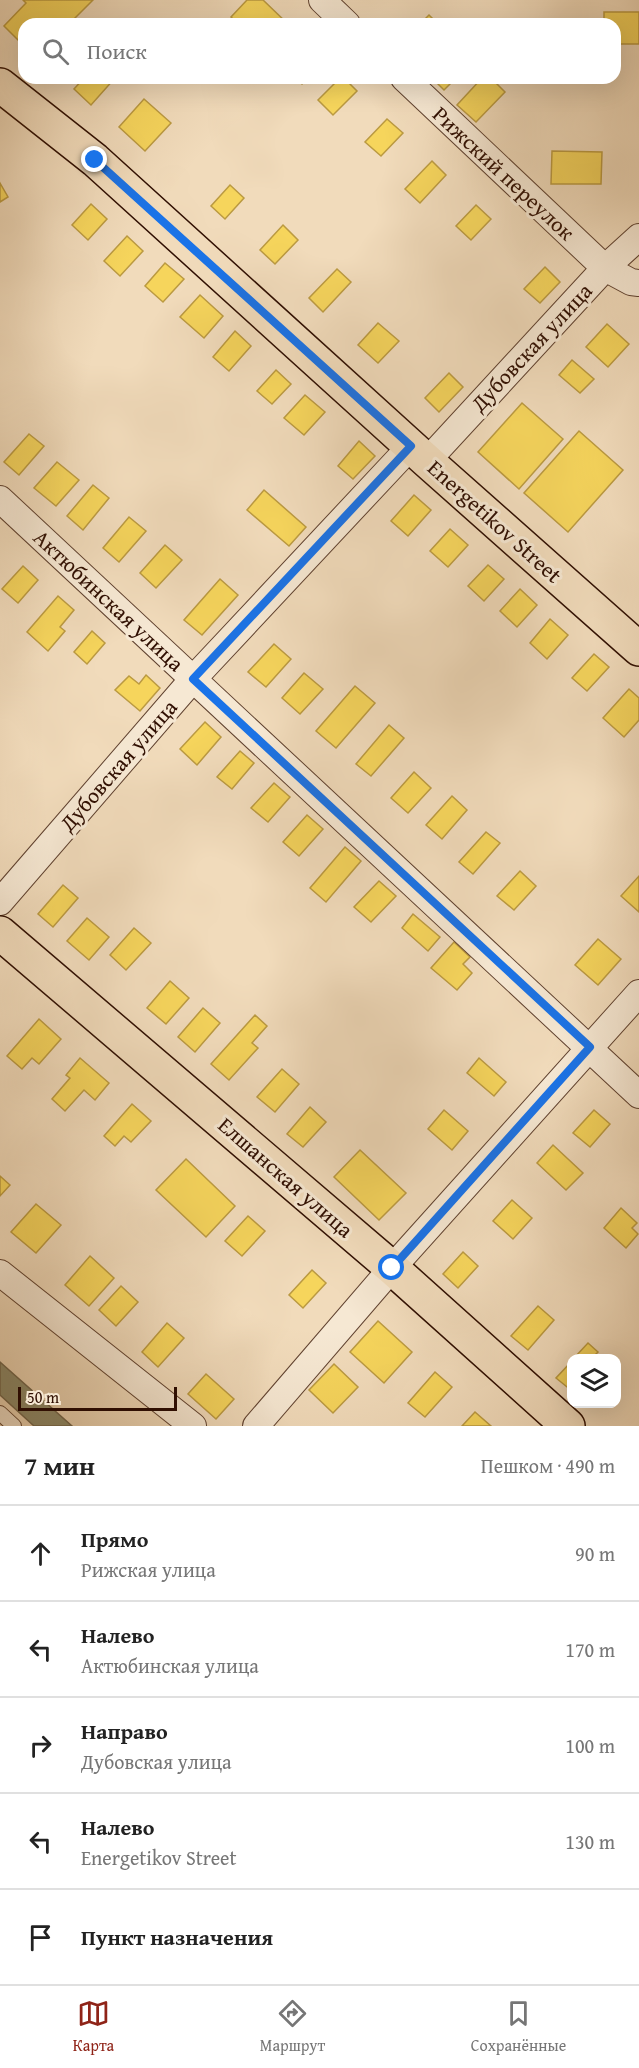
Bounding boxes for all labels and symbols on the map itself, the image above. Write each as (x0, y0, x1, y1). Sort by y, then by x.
street label: Рижский переулок (426, 98, 583, 248)
route end (81, 146, 107, 172)
street label: Дубовская улица (462, 275, 600, 419)
street label: Energetikov Street (421, 452, 569, 590)
street label: Актюбинская улица (27, 522, 192, 679)
street label: Дубовская улица (51, 692, 185, 839)
street label: Елшанская улица (211, 1109, 361, 1245)
route start (378, 1254, 404, 1280)
scale bar (18, 1384, 177, 1412)

